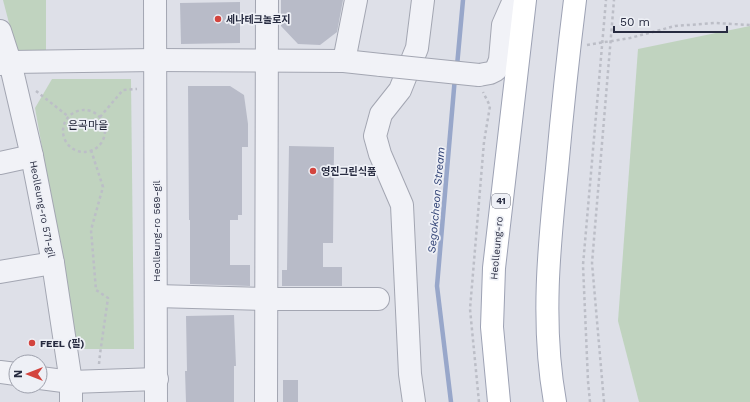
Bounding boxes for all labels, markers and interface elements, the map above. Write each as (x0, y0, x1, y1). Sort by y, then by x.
scale bar (614, 8, 727, 34)
marker: 세나테크놀로지 (213, 14, 223, 24)
place label: 세나테크놀로지 (226, 14, 290, 25)
text: 50 m (620, 15, 650, 29)
district label: 은곡마을 (68, 119, 108, 132)
water label: Segokcheon Stream (425, 146, 448, 254)
street label: Heolleung-ro 571-gil (28, 160, 57, 258)
marker: 영진그린식품 (308, 166, 318, 176)
place label: 영진그린식품 (321, 166, 376, 177)
street label: Heolleung-ro 569-gil (151, 180, 162, 282)
road number: 41 (492, 194, 510, 208)
street label: Heolleung-ro (488, 216, 505, 280)
marker: FEEL (필) (27, 338, 37, 348)
place label: FEEL (필) (40, 338, 85, 349)
north arrow (8, 354, 48, 394)
text: N (12, 370, 25, 378)

